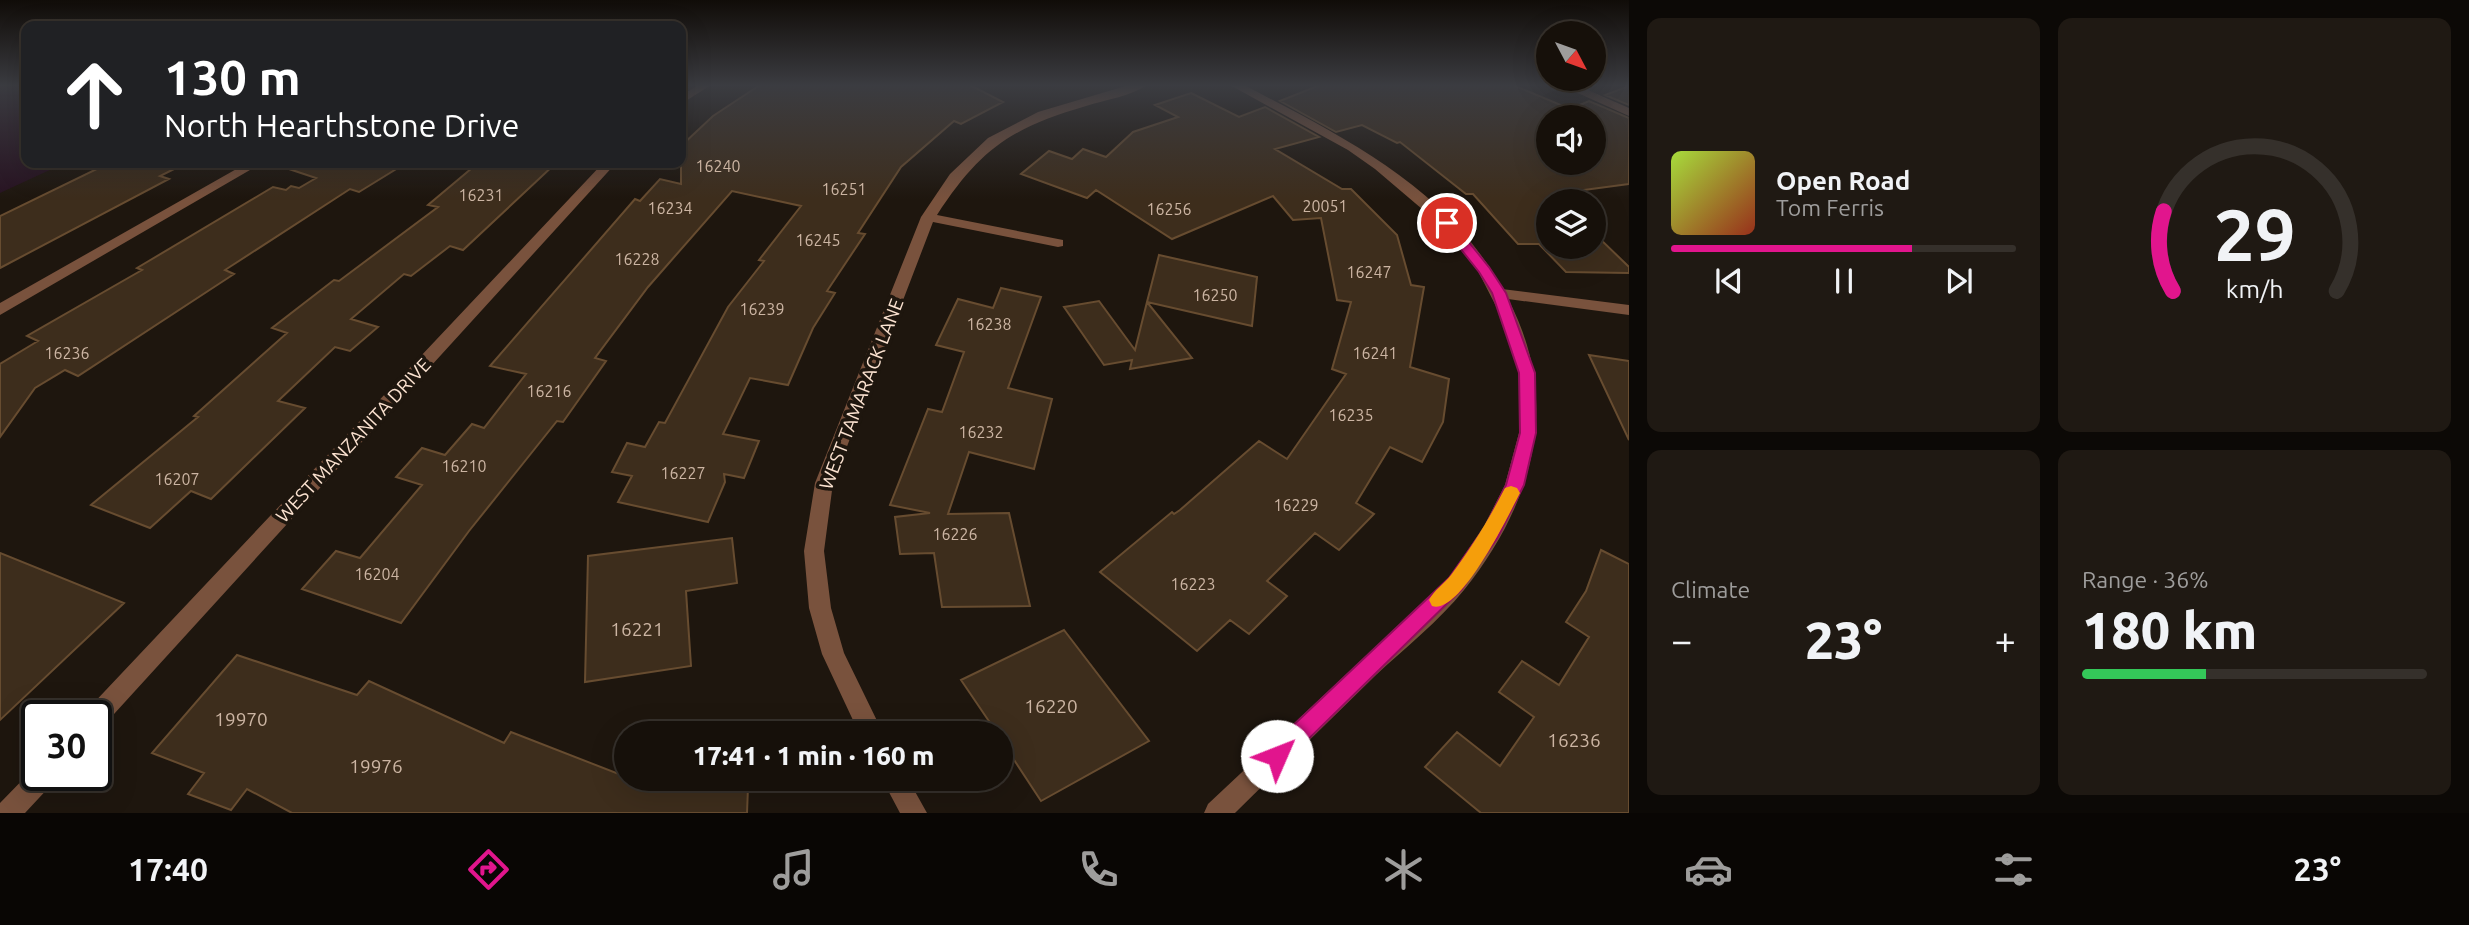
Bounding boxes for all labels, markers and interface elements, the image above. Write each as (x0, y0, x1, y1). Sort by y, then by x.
north arrow (1536, 21, 1606, 91)
map controls (1536, 21, 1606, 259)
icon: ahead (49, 49, 140, 140)
text: 130 m (164, 49, 301, 104)
button: sound (1536, 105, 1606, 175)
text: North Hearthstone Drive (164, 107, 519, 143)
house number: 16240 (695, 157, 741, 175)
text: Open Road (1776, 166, 1910, 195)
house number: 16251 (821, 180, 867, 198)
house number: 16231 (458, 186, 504, 204)
button: layers (1536, 189, 1606, 259)
pin (1417, 193, 1477, 253)
text: 29 (2213, 194, 2296, 276)
text: Tom Ferris (1776, 195, 1884, 220)
house number: 20051 (1302, 197, 1348, 215)
house number: 16234 (647, 199, 693, 217)
house number: 16256 (1146, 200, 1192, 218)
icon: arrive (1428, 204, 1466, 242)
house number: 16245 (795, 231, 841, 249)
house number: 16228 (614, 250, 660, 268)
icon: previous (1710, 262, 1748, 300)
icon: pause (1825, 262, 1863, 300)
icon: next (1940, 262, 1978, 300)
house number: 16247 (1346, 263, 1392, 281)
text: km/h (2226, 275, 2283, 303)
house number: 16250 (1192, 286, 1238, 304)
street label: WEST TAMARACK LANE (814, 295, 908, 493)
house number: 16239 (739, 300, 785, 318)
house number: 16238 (966, 315, 1012, 333)
house number: 16236 (44, 344, 90, 362)
house number: 16241 (1352, 344, 1398, 362)
street label: WEST MANZANITA DRIVE (271, 353, 435, 527)
house number: 16216 (526, 382, 572, 400)
house number: 16235 (1328, 406, 1374, 424)
house number: 16232 (958, 423, 1004, 441)
house number: 16210 (441, 457, 487, 475)
house number: 16227 (660, 464, 706, 482)
house number: 16207 (154, 470, 200, 488)
house number: 16229 (1273, 496, 1319, 514)
house number: 16226 (932, 525, 978, 543)
house number: 16204 (354, 565, 400, 583)
text: Range · 36% (2082, 567, 2209, 592)
house number: 16223 (1170, 575, 1216, 593)
text: Climate (1671, 577, 1750, 602)
text: 180 km (2082, 601, 2257, 659)
text: 23° (1805, 611, 1882, 669)
house number: 16221 (610, 618, 664, 640)
text: − (1671, 619, 1692, 661)
text: + (1995, 619, 2016, 661)
house number: 16220 (1024, 695, 1078, 717)
speed limit sign: 30 (21, 700, 112, 791)
house number: 19970 (214, 708, 268, 730)
position arrow (1240, 719, 1314, 793)
house number: 16236 (1547, 729, 1601, 751)
text: 17:41 · 1 min · 160 m (693, 741, 934, 770)
house number: 19976 (349, 755, 403, 777)
icon: directions (464, 845, 513, 894)
icon: music (769, 845, 818, 894)
icon: phone (1074, 845, 1123, 894)
icon: climate (1379, 845, 1428, 894)
icon: car (1684, 845, 1733, 894)
icon: filters (1989, 845, 2038, 894)
text: 17:40 (128, 851, 208, 887)
text: 23° (2294, 851, 2341, 887)

